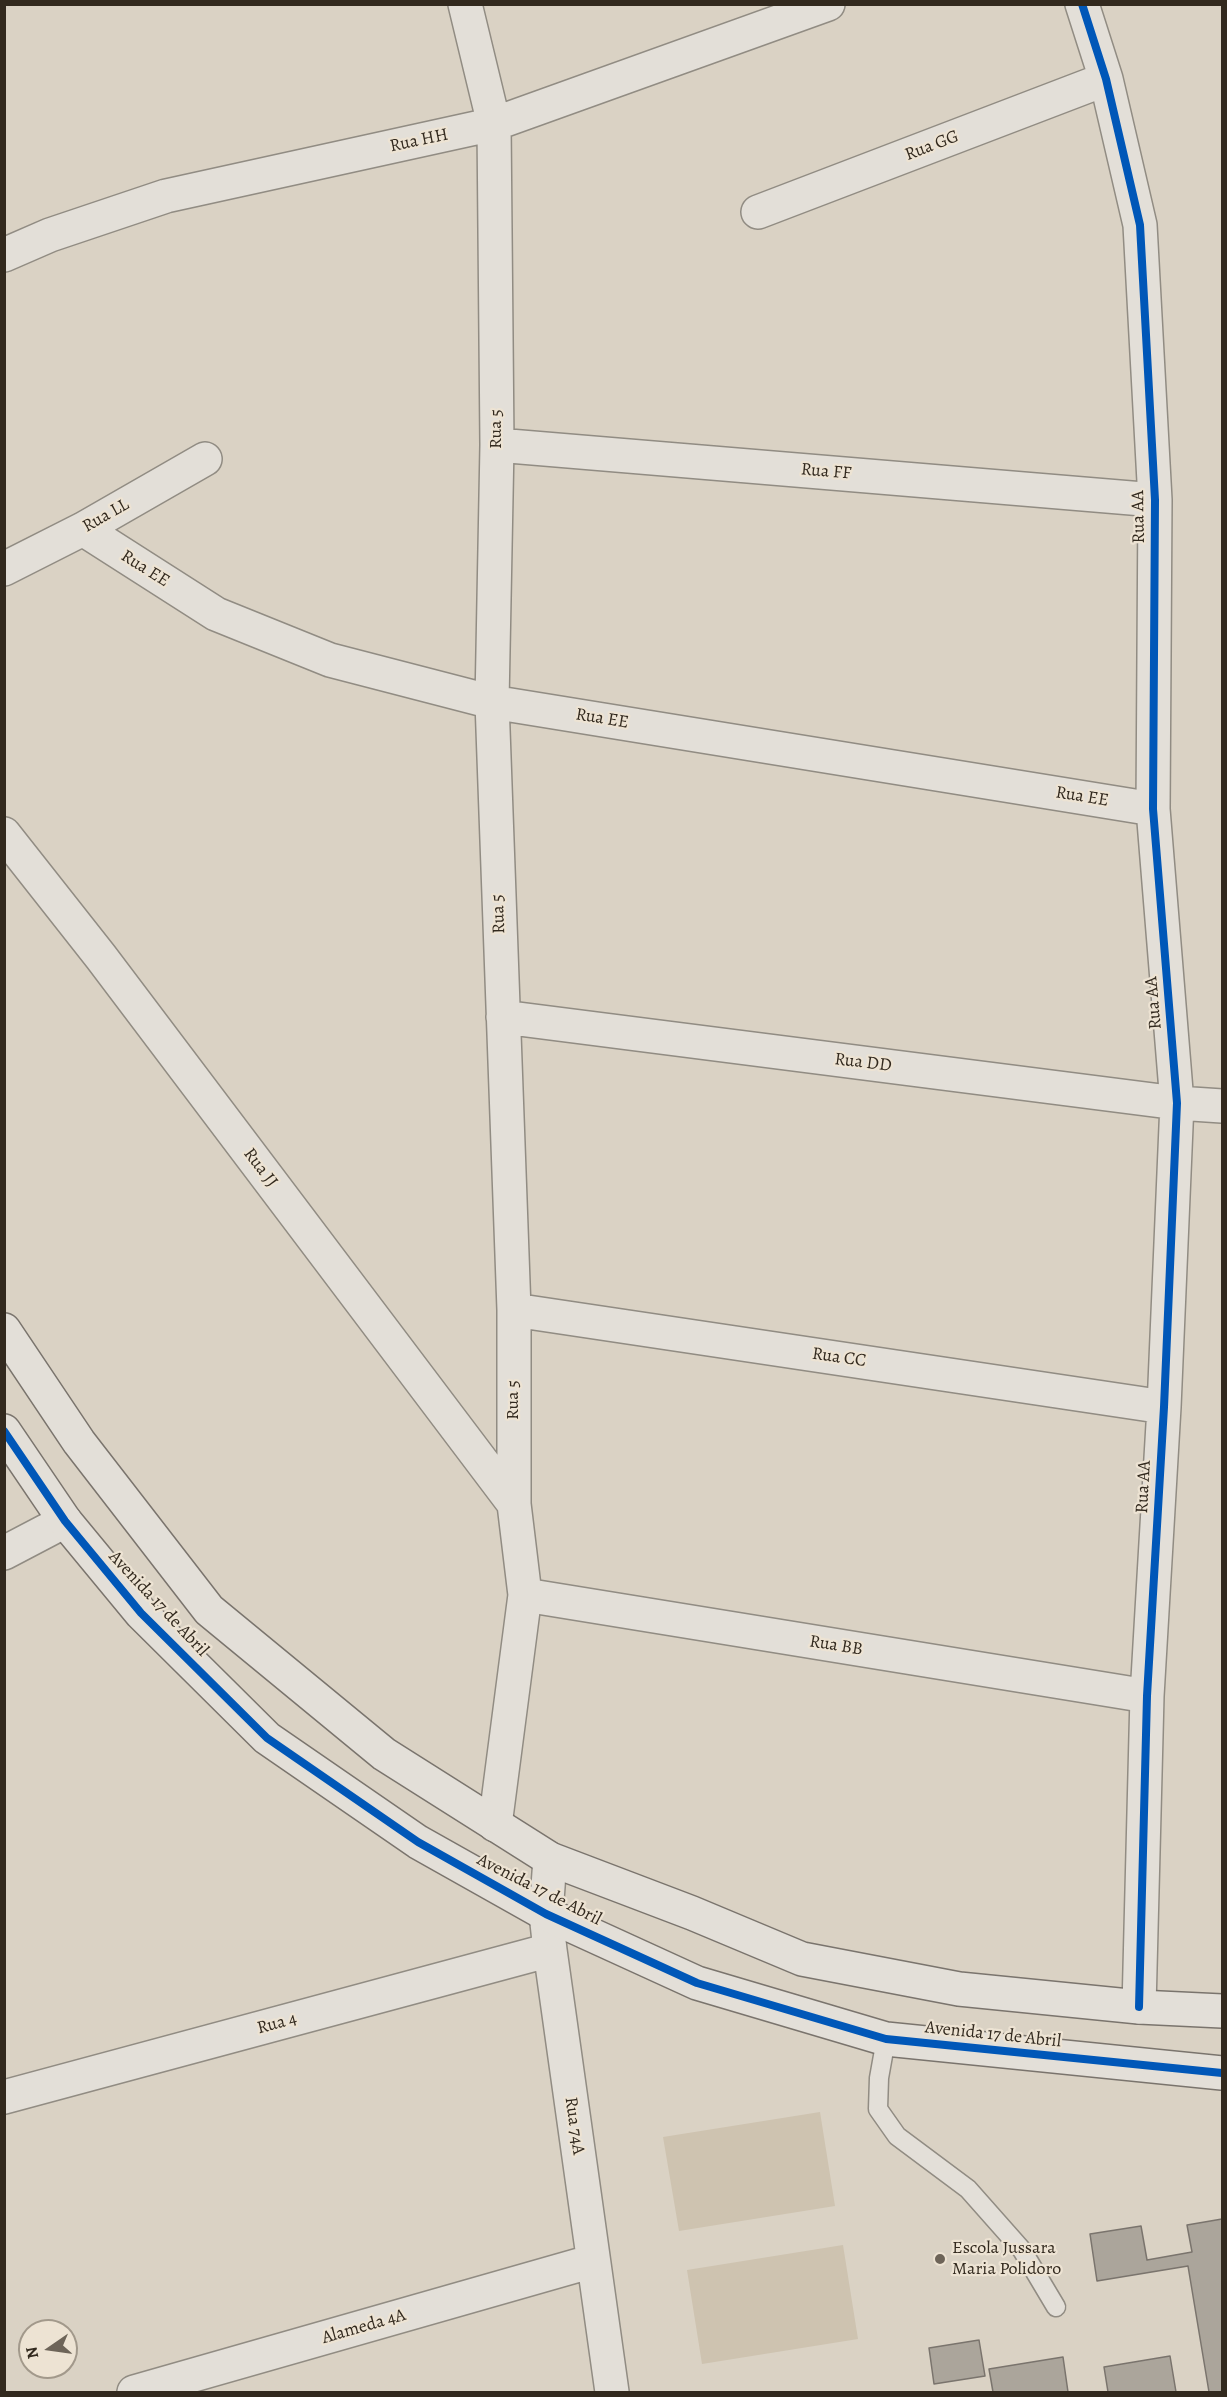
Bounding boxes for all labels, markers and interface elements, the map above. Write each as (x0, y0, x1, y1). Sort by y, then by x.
street label: Rua HH (388, 124, 450, 158)
street label: Rua GG (902, 126, 962, 166)
street label: Rua 5 (486, 409, 508, 449)
street label: Rua FF (800, 459, 852, 485)
street label: Rua AA (1128, 490, 1150, 544)
street label: Rua LL (79, 494, 133, 538)
street label: Rua EE (117, 546, 173, 592)
street label: Rua EE (574, 704, 630, 734)
street label: Rua EE (1054, 782, 1110, 812)
street label: Rua 5 (488, 894, 510, 934)
street label: Rua AA (1141, 976, 1167, 1030)
street label: Rua DD (833, 1049, 893, 1077)
street label: Rua JJ (238, 1144, 282, 1192)
street label: Rua CC (811, 1344, 867, 1372)
street label: Rua 5 (503, 1380, 525, 1420)
street label: Rua AA (1132, 1460, 1156, 1514)
street label: Avenida 17 de Abril (103, 1547, 213, 1661)
street label: Rua BB (808, 1631, 864, 1661)
street label: Avenida 17 de Abril (473, 1849, 605, 1931)
street label: Rua 4 (255, 2008, 299, 2040)
street label: Avenida 17 de Abril (924, 2017, 1062, 2053)
street label: Rua 74A (559, 2096, 589, 2156)
place label: Escola Jussara Maria Polidoro (952, 2238, 1061, 2280)
marker: Escola Jussara Maria Polidoro (933, 2252, 947, 2266)
street label: Alameda 4A (320, 2305, 408, 2349)
north arrow (18, 2319, 78, 2379)
text: N (20, 2344, 44, 2361)

